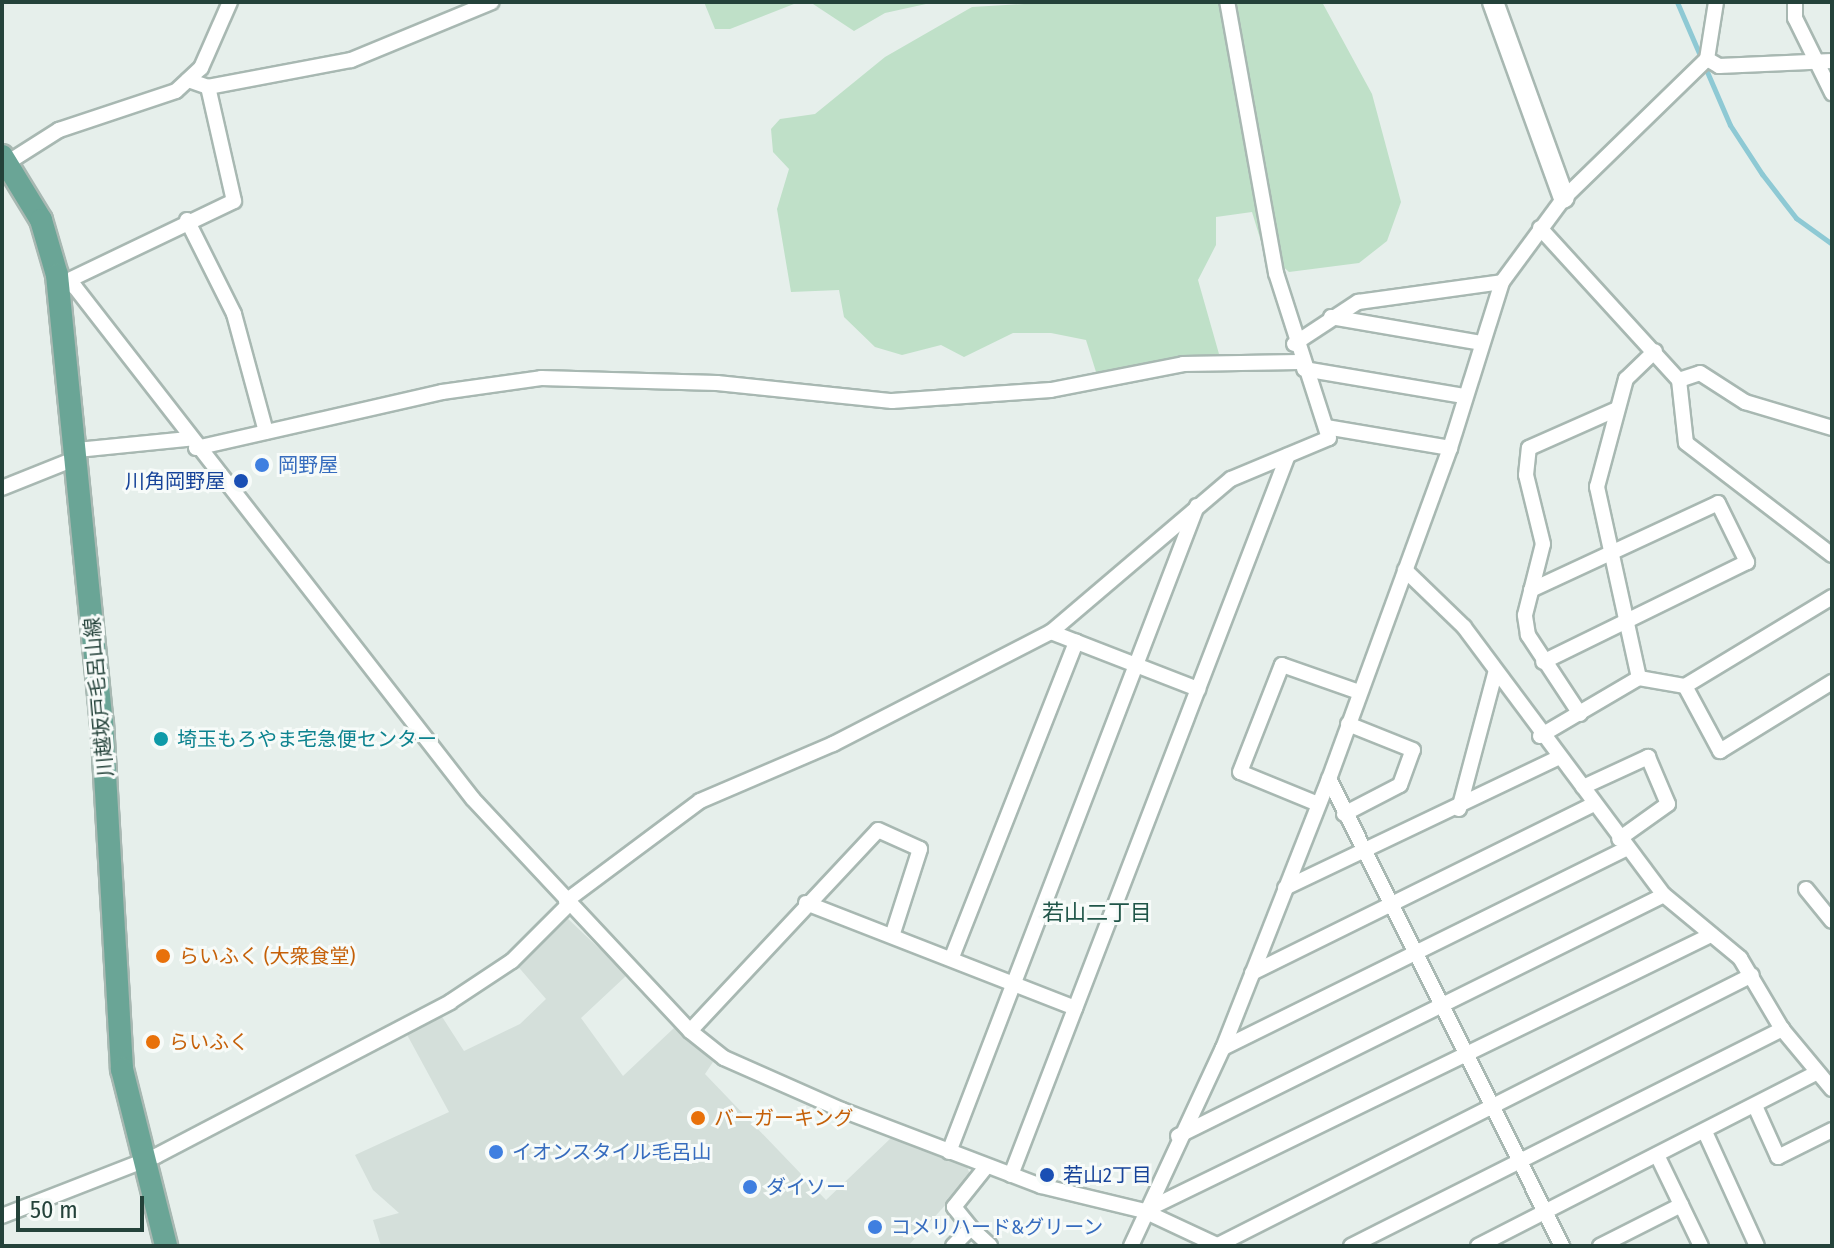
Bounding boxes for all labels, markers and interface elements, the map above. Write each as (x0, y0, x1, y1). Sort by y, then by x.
place label: 岡野屋 (278, 453, 338, 477)
marker: 岡野屋 (253, 456, 271, 474)
place label: 川角岡野屋 (125, 469, 225, 493)
marker: 川角岡野屋 (232, 472, 250, 490)
street label: 川越坂戸毛呂山線 (80, 616, 118, 778)
place label: 埼玉もろやま宅急便センター (177, 727, 437, 751)
marker: 埼玉もろやま宅急便センター (152, 730, 170, 748)
district label: 若山二丁目 (1042, 900, 1152, 926)
place label: らいふく (大衆食堂) (179, 944, 355, 968)
marker: らいふく (大衆食堂) (154, 947, 172, 965)
place label: らいふく (169, 1030, 249, 1054)
marker: らいふく (144, 1033, 162, 1051)
place label: バーガーキング (714, 1106, 854, 1130)
marker: バーガーキング (689, 1109, 707, 1127)
place label: イオンスタイル毛呂山 (512, 1140, 712, 1164)
marker: イオンスタイル毛呂山 (487, 1143, 505, 1161)
place label: 若山2丁目 (1063, 1163, 1152, 1187)
marker: 若山2丁目 (1038, 1166, 1056, 1184)
place label: ダイソー (766, 1175, 846, 1199)
marker: ダイソー (741, 1178, 759, 1196)
scale bar (20, 1180, 148, 1230)
text: 50 m (30, 1196, 78, 1224)
place label: コメリハード&グリーン (891, 1215, 1104, 1239)
marker: コメリハード&グリーン (866, 1218, 884, 1236)

